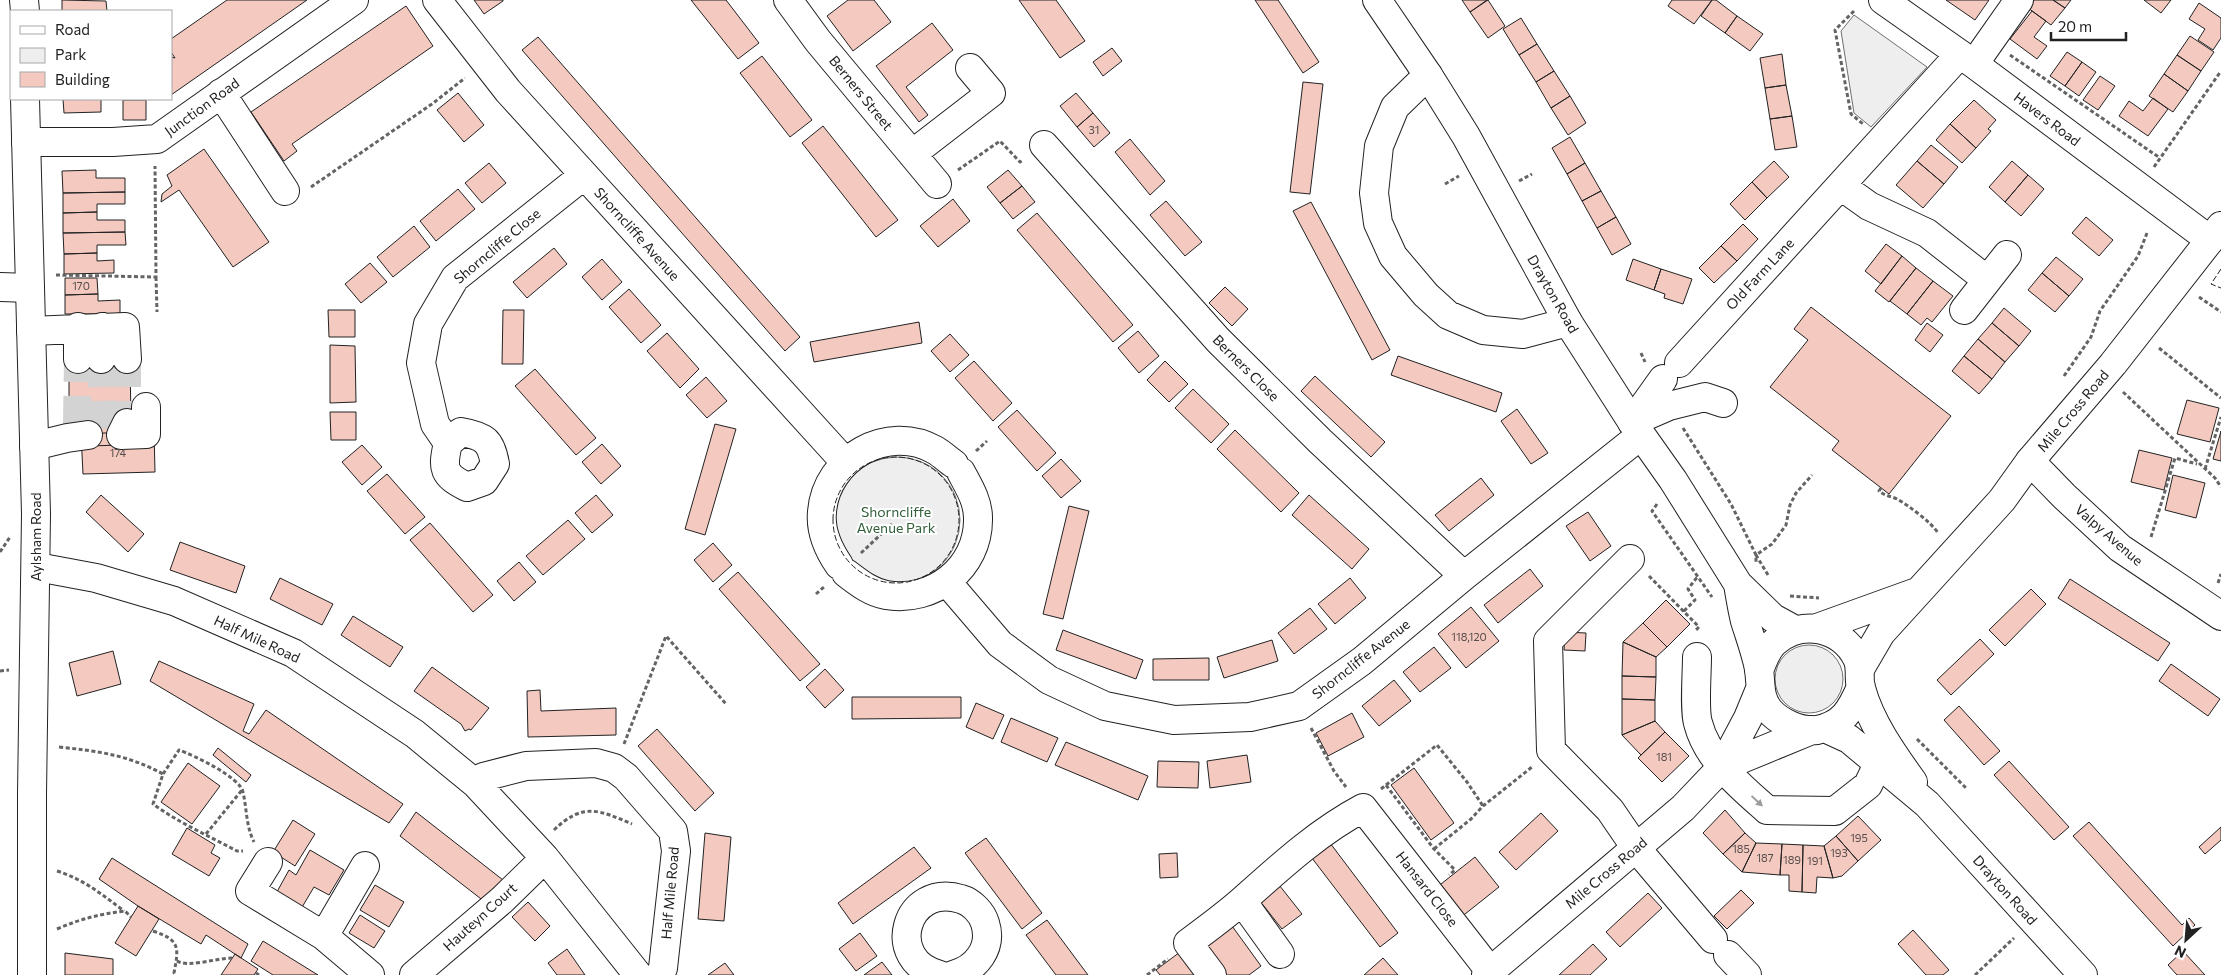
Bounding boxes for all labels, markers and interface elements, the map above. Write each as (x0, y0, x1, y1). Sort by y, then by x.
legend (10, 10, 172, 100)
scale bar (2051, 10, 2126, 42)
text: 20 m (2058, 17, 2092, 35)
text: Road (55, 20, 90, 38)
text: Park (55, 45, 86, 63)
street label: Berners Street (826, 52, 897, 134)
text: Building (55, 70, 110, 88)
street label: Junction Road (161, 74, 242, 139)
street label: Havers Road (2011, 88, 2084, 149)
house number: 31 (1089, 123, 1099, 136)
street label: Shorncliffe Avenue (591, 184, 684, 284)
street label: Shorncliffe Close (450, 204, 543, 287)
street label: Old Farm Lane (1722, 234, 1797, 313)
street label: Drayton Road (1524, 252, 1583, 336)
house number: 170 (72, 279, 90, 292)
street label: Berners Close (1210, 331, 1283, 404)
street label: Mile Cross Road (2033, 366, 2112, 455)
house number: 174 (110, 446, 127, 459)
street label: Aylsham Road (27, 492, 44, 582)
street label: Valpy Avenue (2072, 501, 2147, 569)
park label: Shorncliffe Avenue Park (857, 503, 936, 536)
street label: Half Mile Road (212, 611, 303, 666)
street label: Shorncliffe Avenue (1308, 615, 1413, 702)
house number: 118,120 (1451, 630, 1487, 643)
house number: 181 (1656, 750, 1672, 763)
one-way arrow (1750, 795, 1762, 807)
house number: 195 (1850, 831, 1868, 844)
street label: Mile Cross Road (1561, 833, 1650, 912)
house number: 185 (1732, 842, 1750, 855)
street label: Half Mile Road (657, 846, 682, 940)
house number: 193 (1830, 846, 1848, 859)
street label: Hansard Close (1393, 848, 1462, 930)
house number: 187 (1756, 851, 1774, 864)
street label: Drayton Road (1970, 851, 2041, 928)
house number: 189 (1783, 853, 1801, 866)
house number: 191 (1807, 854, 1823, 867)
street label: Hauteyn Court (439, 879, 520, 954)
north arrow (2161, 915, 2211, 965)
text: N (2172, 942, 2189, 962)

